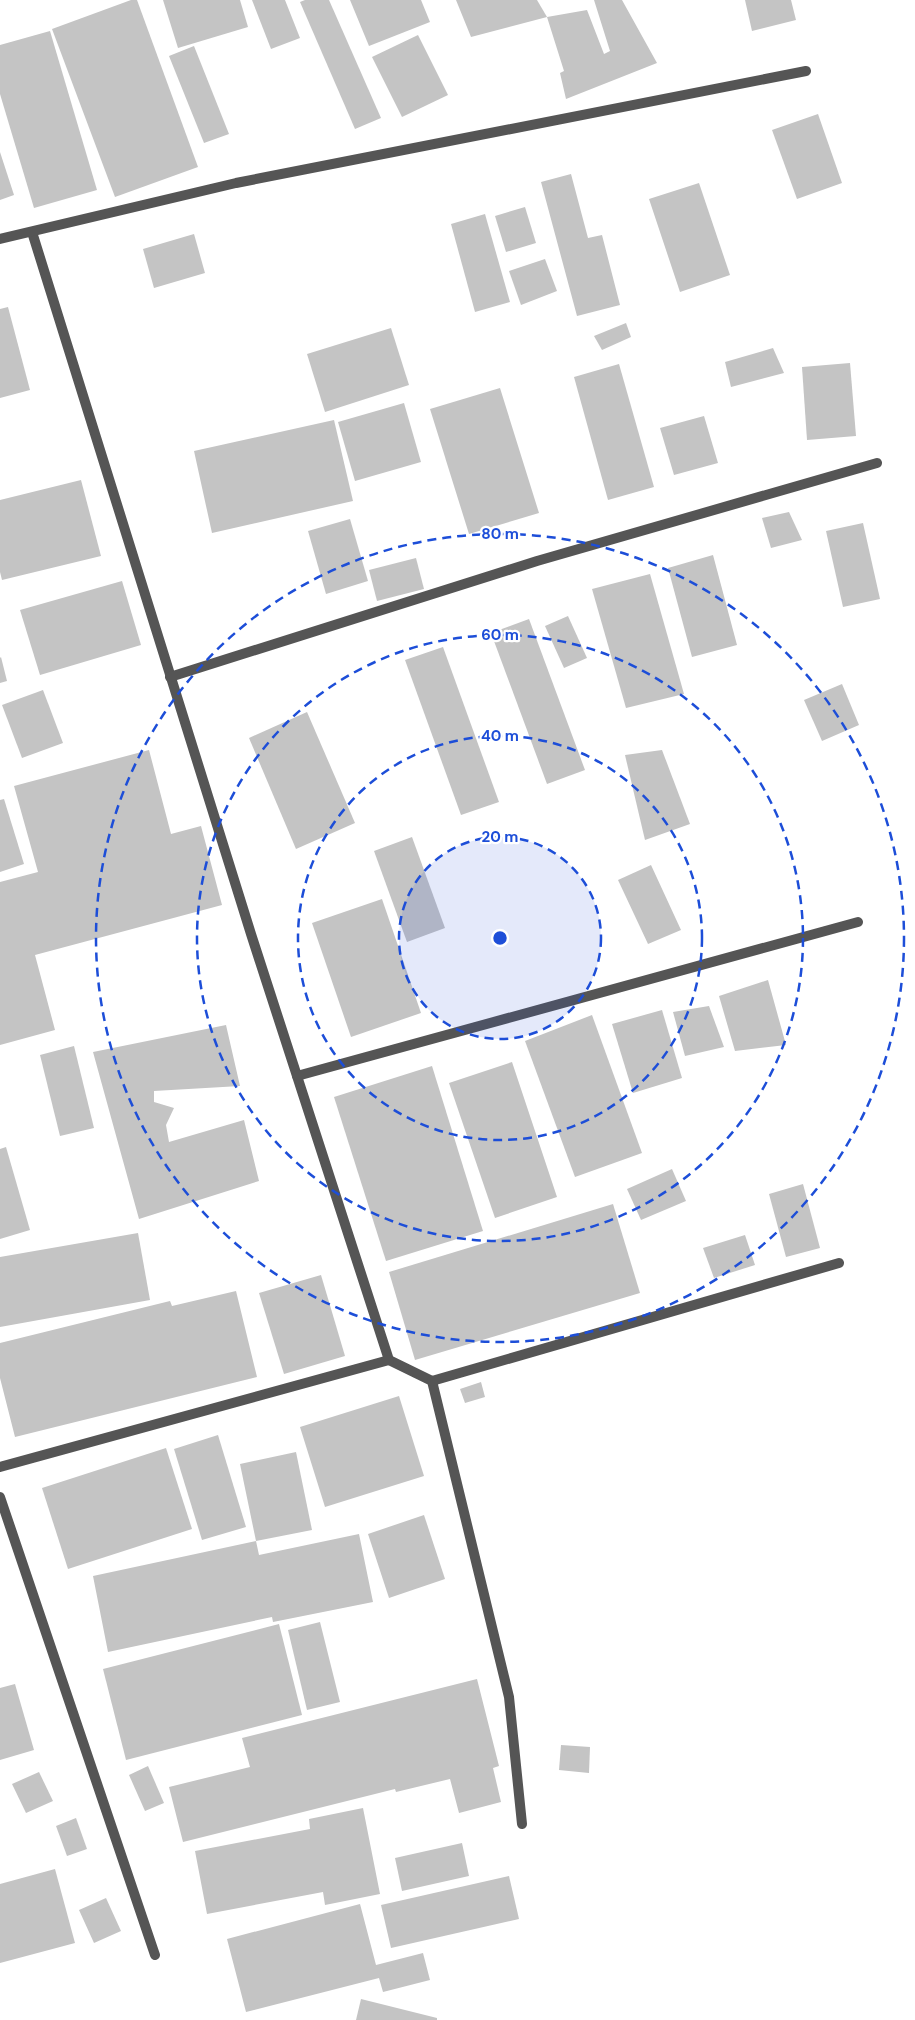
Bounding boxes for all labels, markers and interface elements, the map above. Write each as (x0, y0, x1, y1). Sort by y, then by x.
text: 80 m (481, 524, 519, 544)
text: 60 m (481, 625, 519, 645)
text: 40 m (481, 726, 519, 746)
text: 20 m (482, 827, 518, 847)
centre of rings (491, 929, 509, 947)

